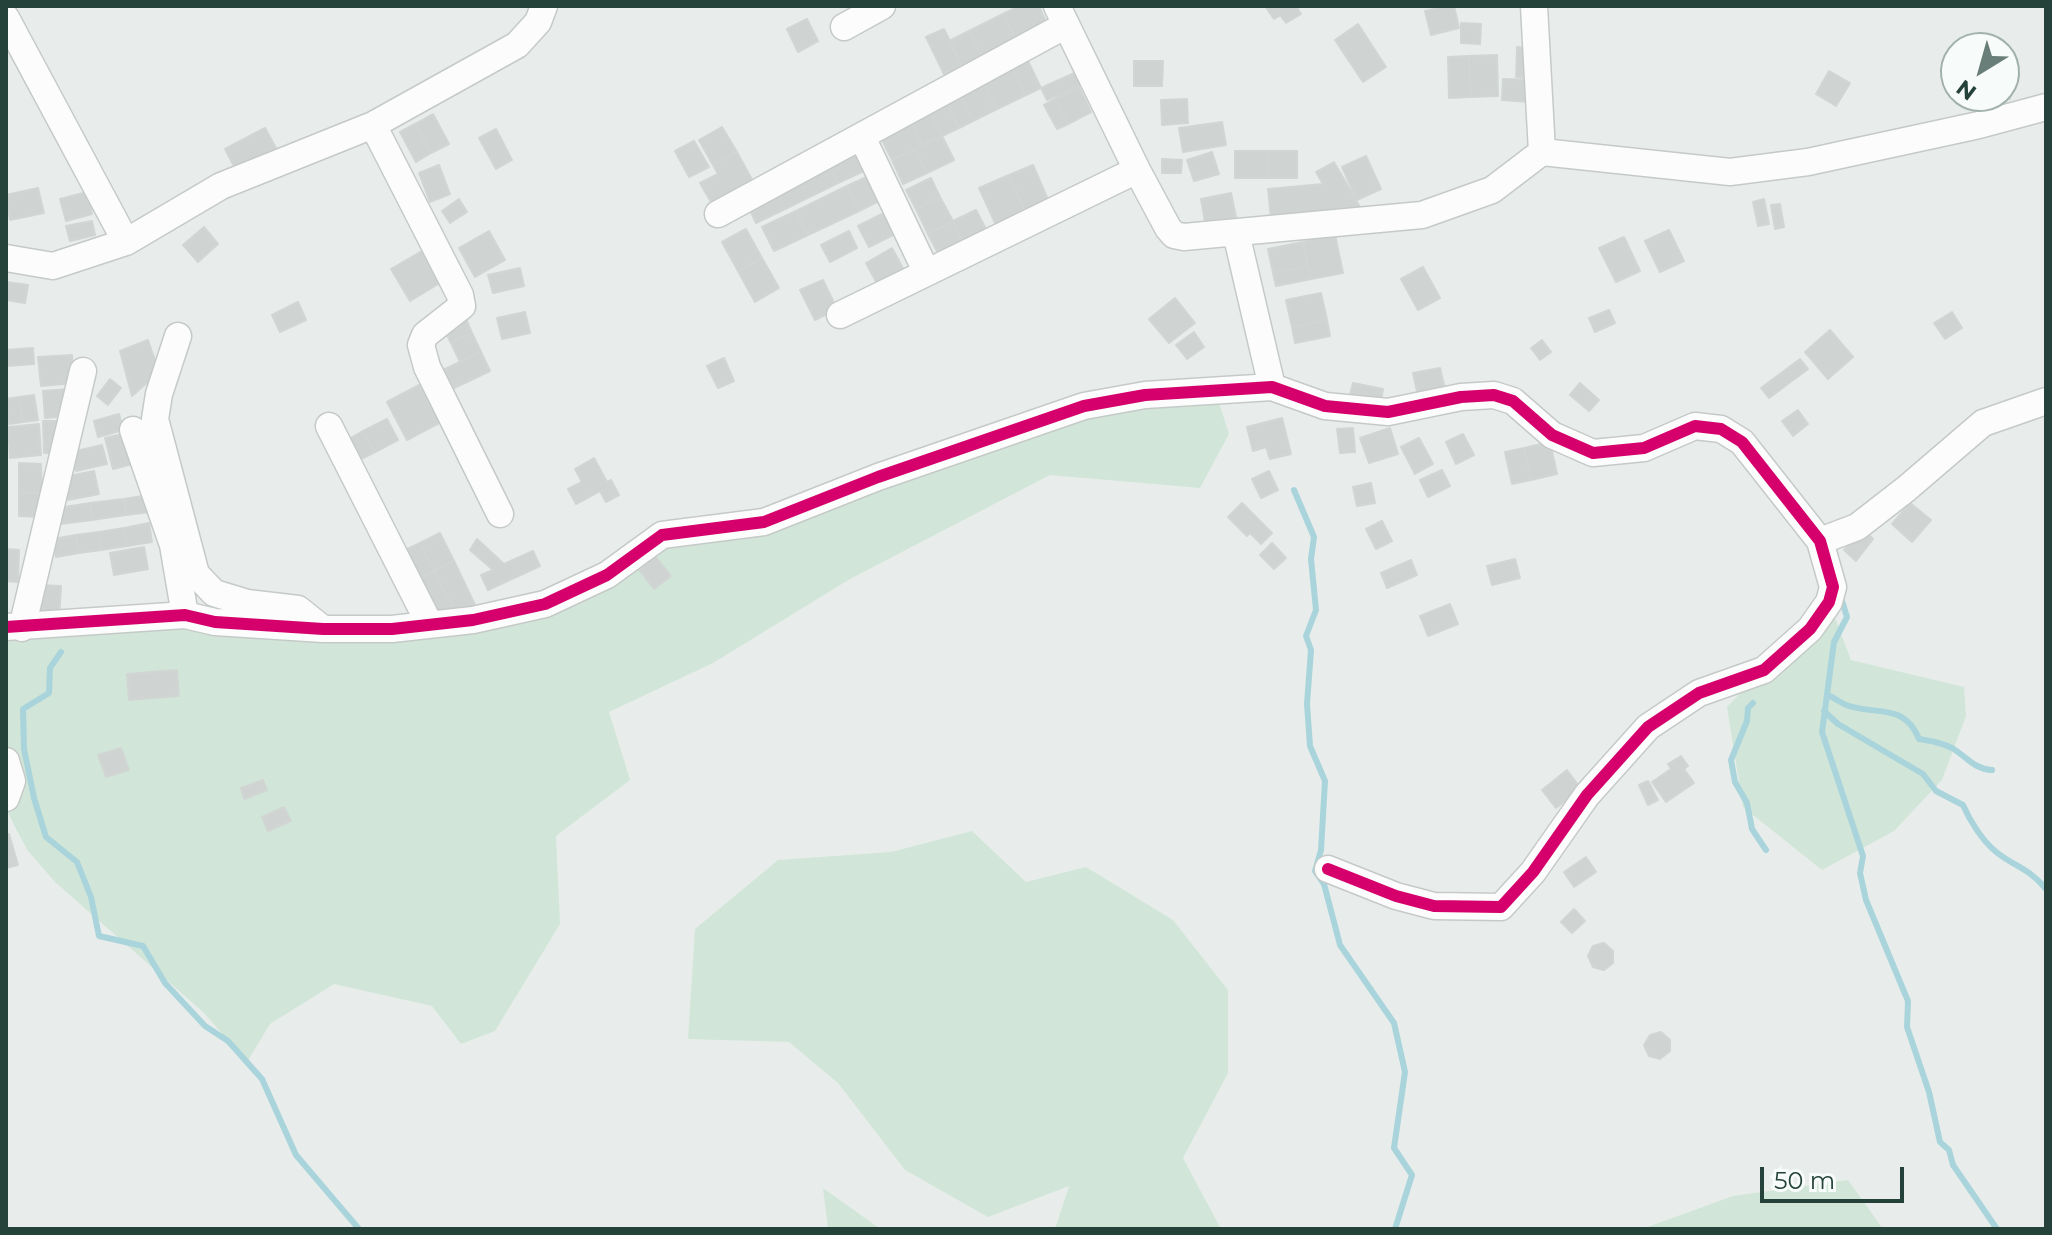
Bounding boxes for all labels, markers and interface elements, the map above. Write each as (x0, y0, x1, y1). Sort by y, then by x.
north arrow (1940, 32, 2020, 112)
text: N (1951, 74, 1982, 106)
scale bar (1764, 1151, 1908, 1201)
text: 50 m (1774, 1166, 1835, 1195)

